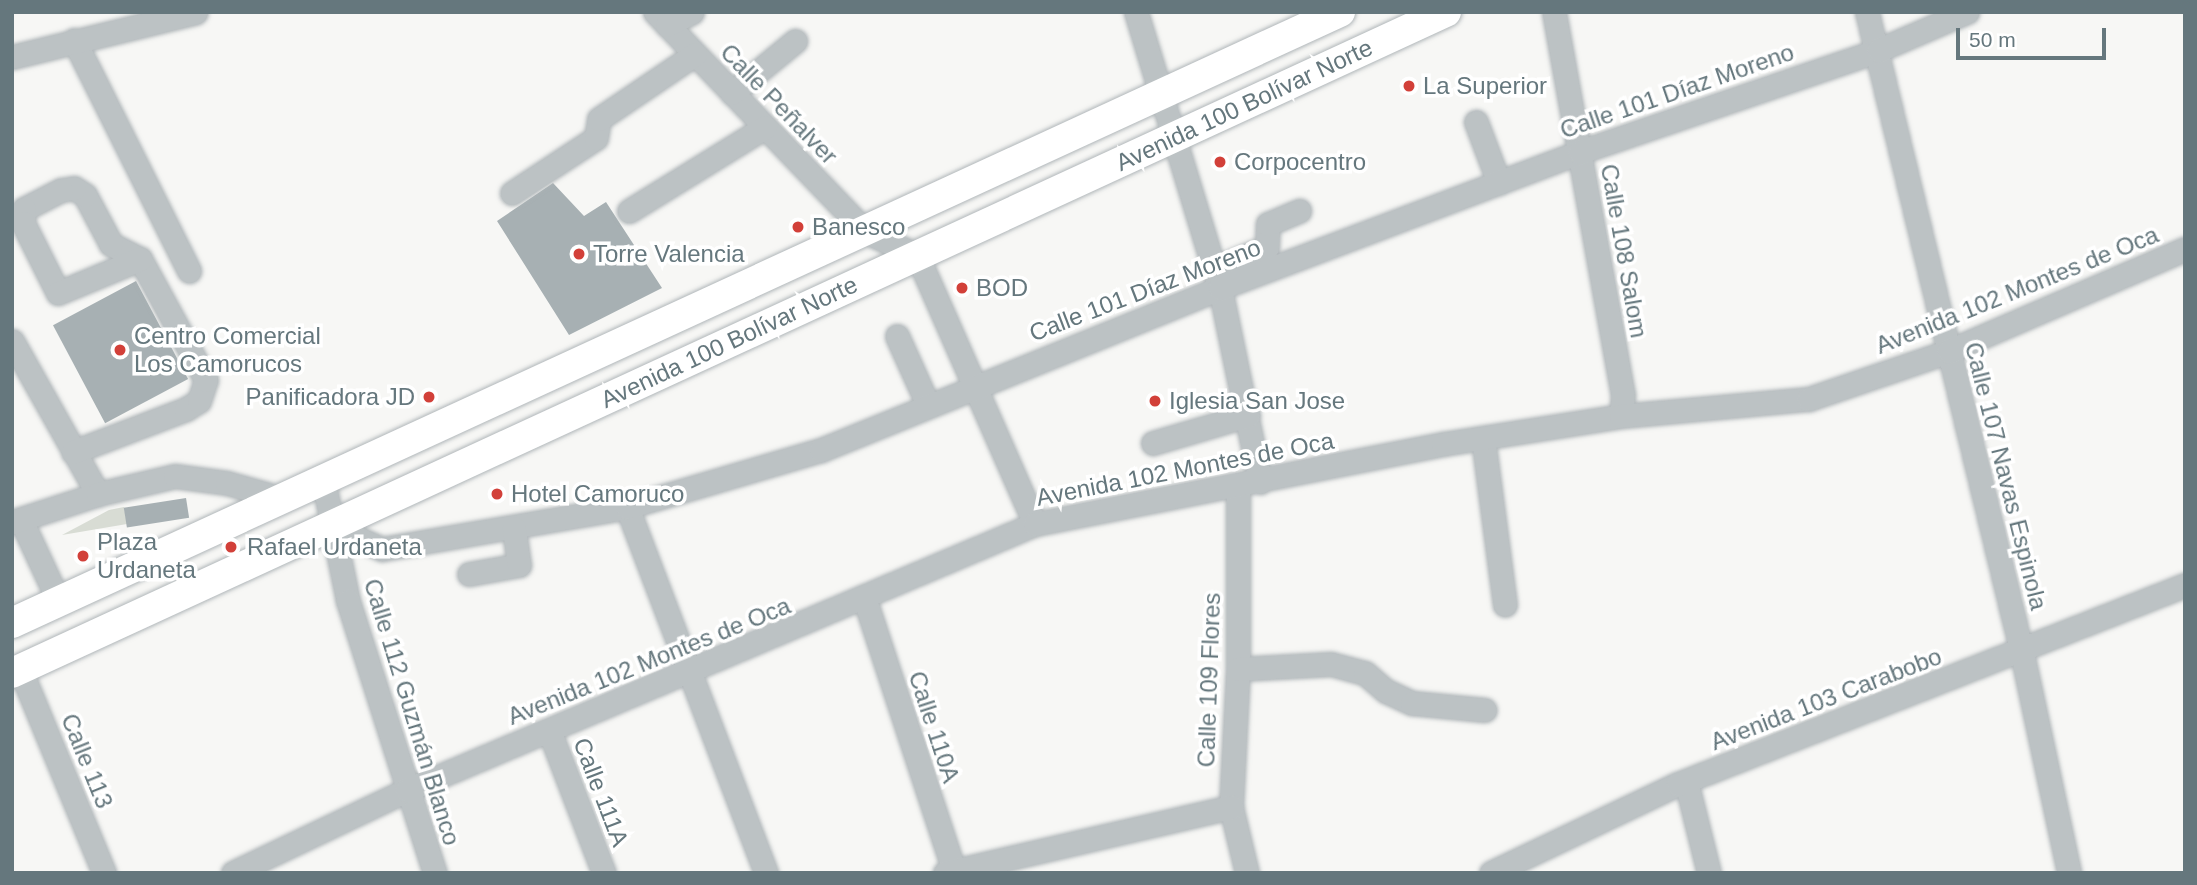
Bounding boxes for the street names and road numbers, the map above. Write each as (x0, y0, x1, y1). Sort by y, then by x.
street label: Avenida 100 Bolívar Norte (1111, 33, 1377, 177)
street label: Calle 101 Díaz Moreno (1556, 37, 1798, 145)
street label: Calle Peñalver (714, 38, 844, 170)
street label: Calle 108 Salom (1595, 162, 1653, 340)
street label: Avenida 102 Montes de Oca (1871, 220, 2163, 360)
street label: Calle 101 Díaz Moreno (1025, 233, 1265, 347)
street label: Avenida 100 Bolívar Norte (596, 270, 862, 414)
street label: Calle 107 Navas Espinola (1959, 339, 2053, 613)
street label: Avenida 102 Montes de Oca (1034, 426, 1336, 512)
street label: Calle 112 Guzmán Blanco (358, 575, 466, 849)
street label: Avenida 102 Montes de Oca (503, 591, 795, 731)
street label: Calle 109 Flores (1192, 592, 1226, 768)
street label: Avenida 103 Carabobo (1706, 642, 1946, 756)
street label: Calle 110A (902, 668, 966, 786)
street label: Calle 113 (55, 709, 119, 813)
street label: Calle 111A (567, 734, 635, 850)

